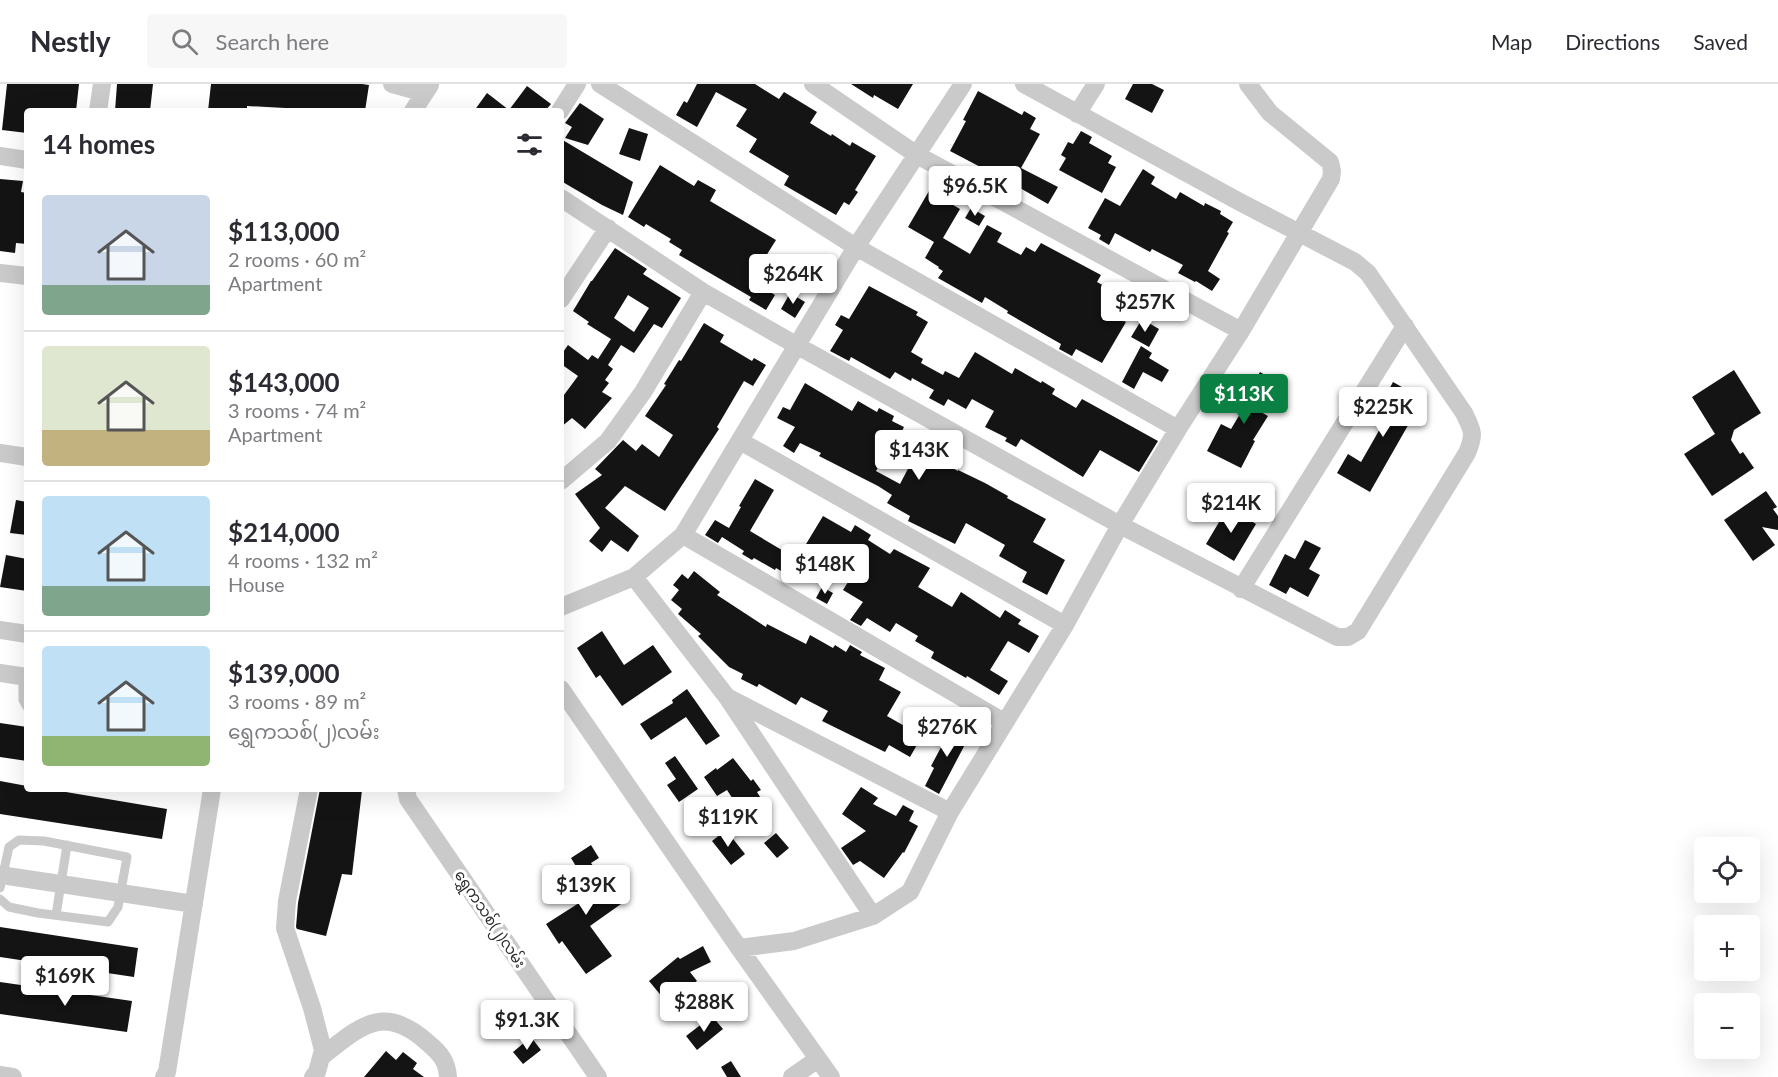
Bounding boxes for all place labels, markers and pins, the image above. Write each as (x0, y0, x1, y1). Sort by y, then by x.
pin: $96.5K (926, 166, 1024, 217)
pin: $264K (751, 254, 835, 305)
pin: $257K (1103, 282, 1187, 333)
pin: $113K (1202, 374, 1286, 425)
pin: $225K (1341, 387, 1425, 438)
pin: $143K (877, 430, 961, 481)
pin: $214K (1189, 483, 1273, 534)
pin: $148K (783, 544, 867, 595)
pin: $276K (905, 707, 989, 758)
pin: $119K (686, 797, 770, 848)
pin: $139K (544, 865, 628, 916)
pin: $169K (23, 956, 107, 1007)
pin: $288K (662, 982, 746, 1033)
pin: $91.3K (478, 1000, 576, 1051)

